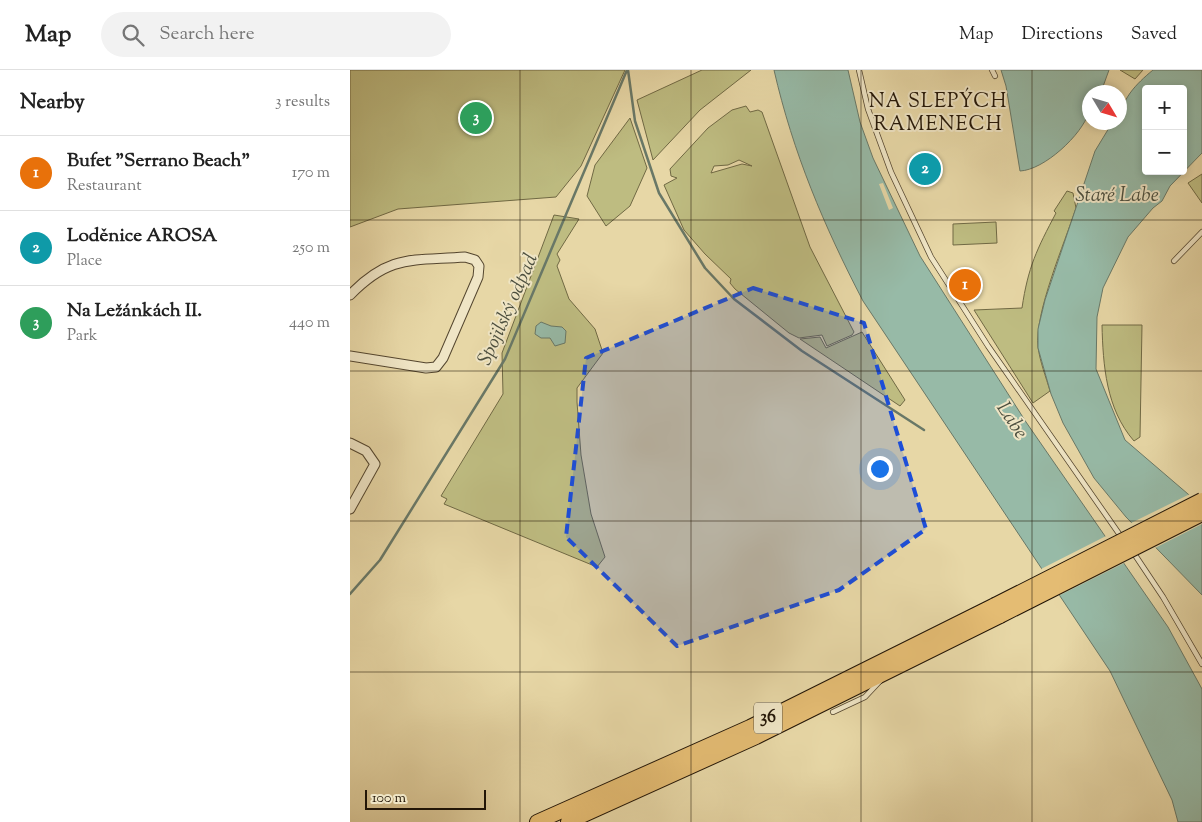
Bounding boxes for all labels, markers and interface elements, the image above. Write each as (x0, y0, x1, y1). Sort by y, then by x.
search box (101, 12, 451, 57)
text: Map (25, 18, 71, 52)
icon: search (119, 21, 147, 49)
text: Search here (159, 21, 255, 48)
text: Map (959, 22, 994, 48)
text: Directions (1022, 22, 1103, 48)
text: Saved (1131, 22, 1177, 48)
north arrow (1082, 85, 1127, 130)
map controls (1142, 85, 1187, 175)
button: + (1142, 85, 1187, 130)
district label: NA SLEPÝCH RAMENECH (869, 87, 1007, 140)
text: Nearby (20, 88, 85, 118)
text: 3 results (275, 91, 330, 114)
pin: 3 (460, 99, 492, 137)
button: − (1142, 130, 1187, 175)
text: Bufet "Serrano Beach" (67, 148, 250, 175)
pin: 2 (909, 150, 941, 188)
text: 1 (33, 162, 39, 185)
text: 170 m (292, 162, 330, 185)
text: Restaurant (67, 175, 142, 198)
water label: Staré Labe (1075, 182, 1159, 211)
text: Loděnice AROSA (67, 223, 217, 250)
text: 2 (32, 237, 40, 260)
text: 250 m (292, 237, 330, 260)
water label: Spojilský odpad (471, 249, 547, 370)
text: Place (67, 250, 102, 273)
pin: 1 (949, 266, 981, 304)
text: Na Ležánkách II. (67, 298, 202, 325)
text: 3 (33, 312, 39, 335)
text: 440 m (289, 312, 330, 335)
text: Park (67, 325, 98, 348)
water label: Labe (988, 396, 1034, 446)
your location (867, 456, 893, 482)
road number: 36 (754, 702, 782, 734)
scale bar (365, 787, 486, 810)
text: 100 m (372, 789, 406, 809)

